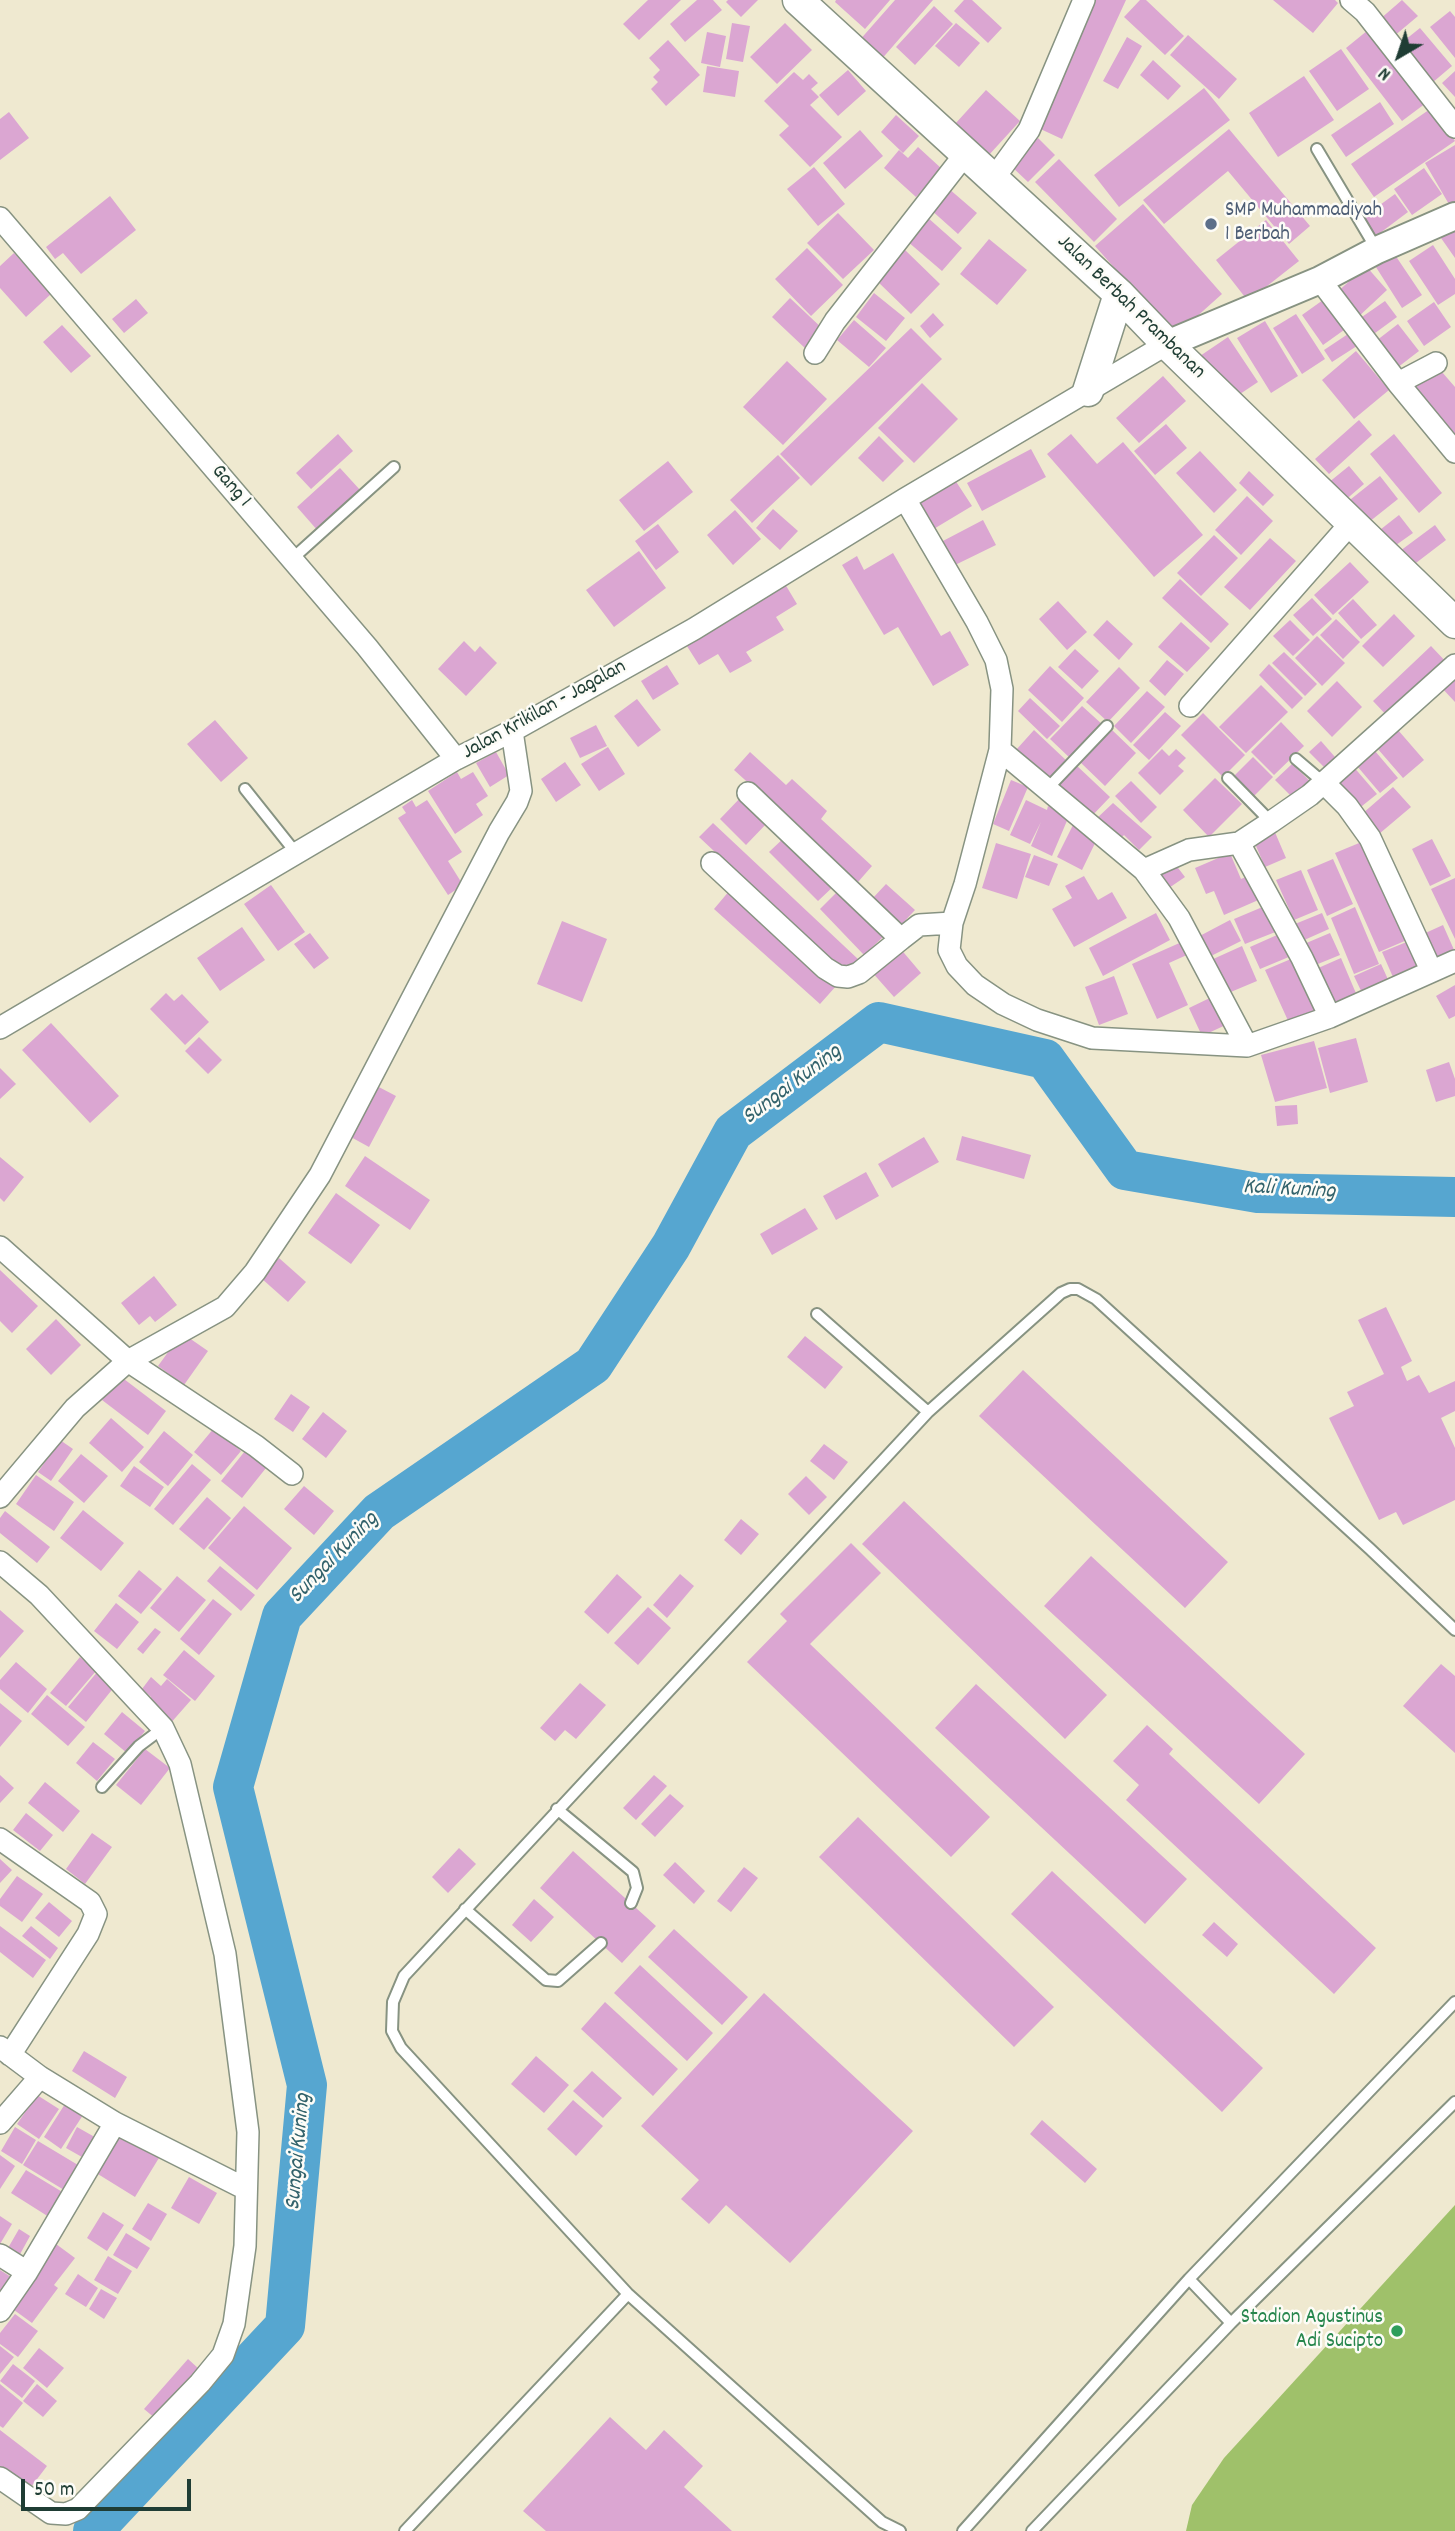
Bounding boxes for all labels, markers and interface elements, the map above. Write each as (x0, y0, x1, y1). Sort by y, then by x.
north arrow (1364, 21, 1434, 91)
text: N (1373, 59, 1398, 86)
place label: SMP Muhammadiyah 1 Berbah (1225, 199, 1382, 249)
marker: SMP Muhammadiyah 1 Berbah (1203, 216, 1219, 232)
street label: Jalan Berbah Prambanan (1050, 231, 1210, 385)
street label: Gang 1 (204, 460, 256, 514)
street label: Jalan Krikilan - Jagalan (459, 656, 631, 766)
water label: Sungai Kuning (738, 1040, 848, 1132)
water label: Kali Kuning (1242, 1175, 1336, 1207)
water label: Sungai Kuning (284, 1507, 386, 1611)
water label: Sungai Kuning (281, 2092, 319, 2212)
place label: Stadion Agustinus Adi Sucipto (1241, 2306, 1383, 2356)
marker: Stadion Agustinus Adi Sucipto (1389, 2323, 1405, 2339)
scale bar (24, 2464, 194, 2508)
text: 50 m (34, 2476, 74, 2506)

